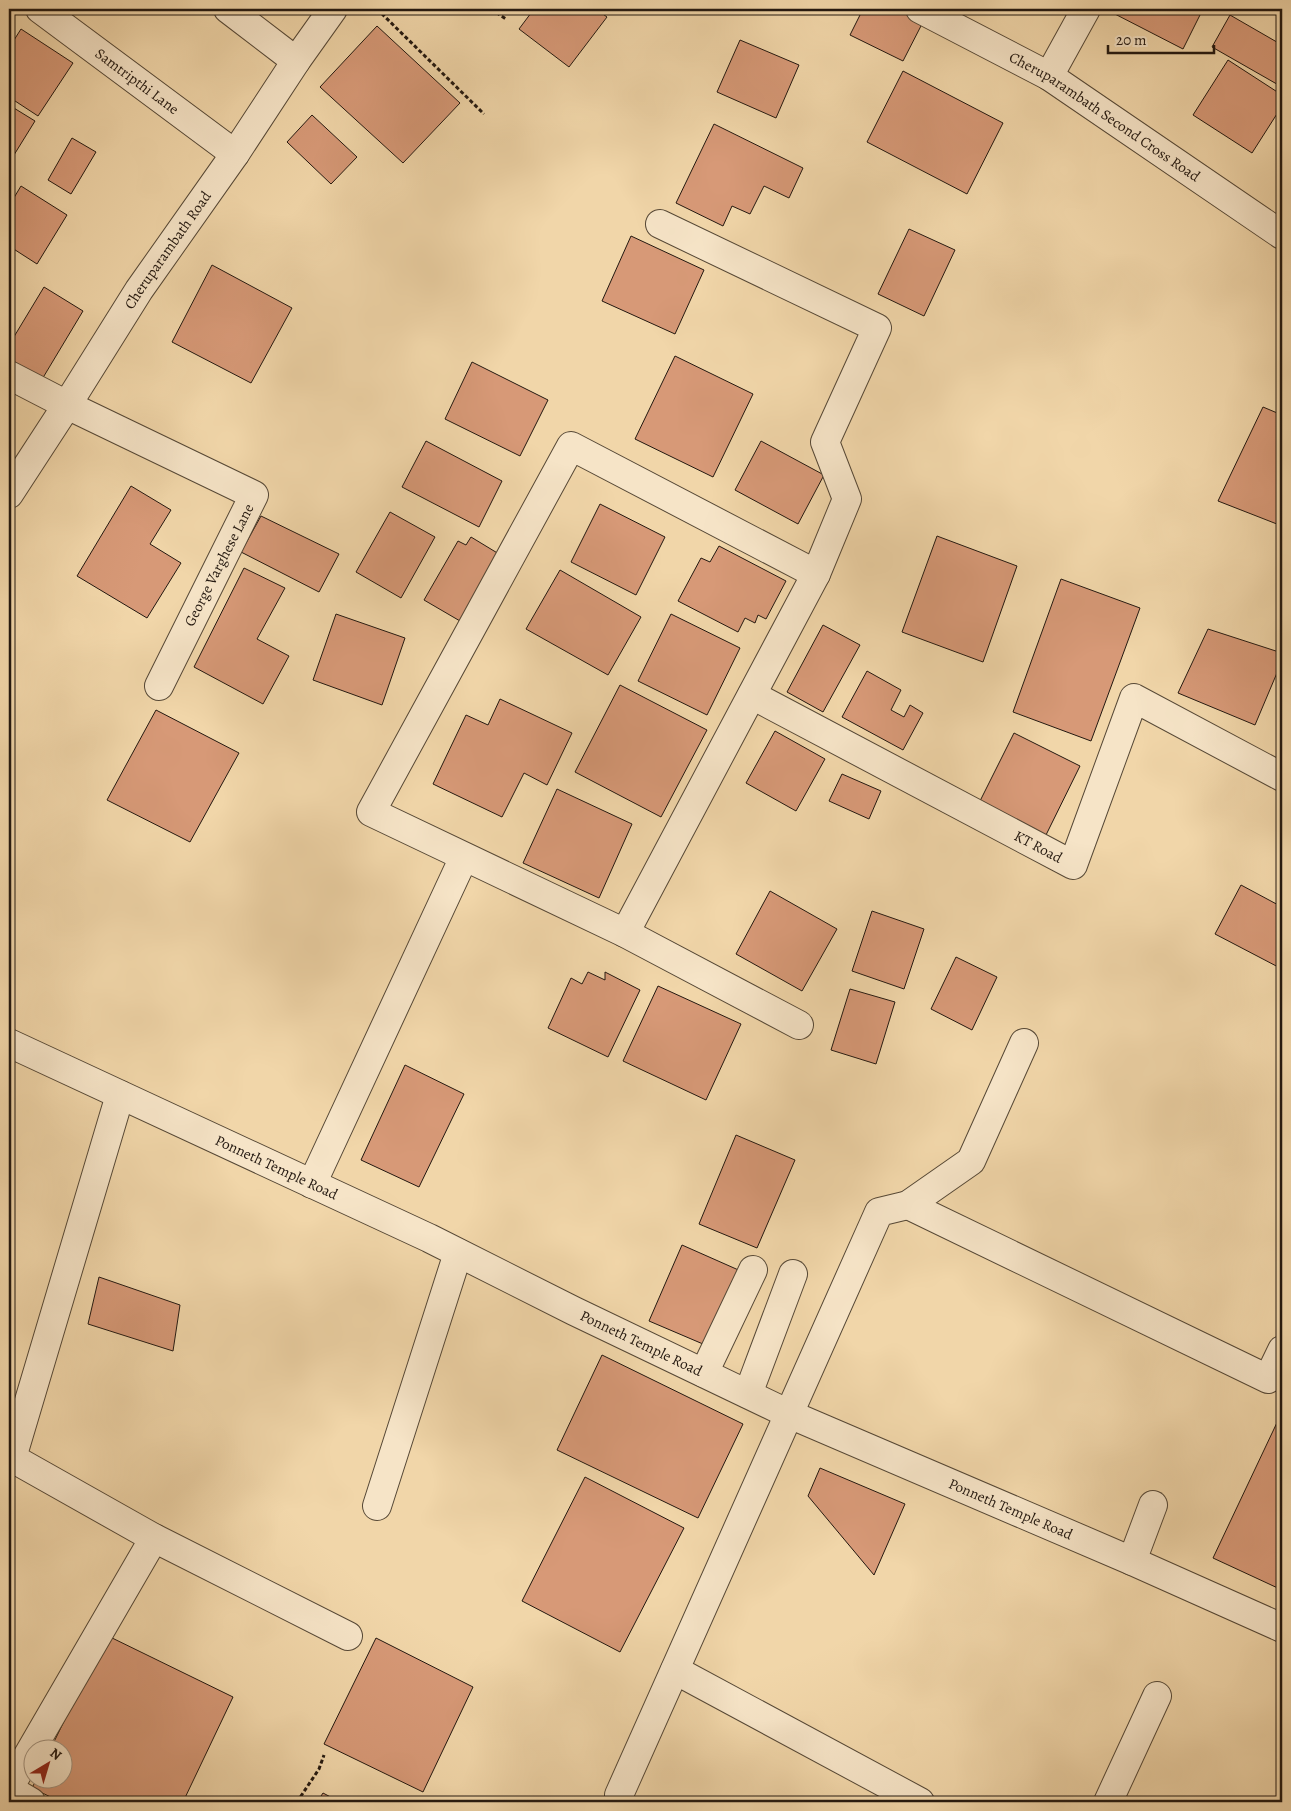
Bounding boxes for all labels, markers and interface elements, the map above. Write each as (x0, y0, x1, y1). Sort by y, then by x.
scale bar (1108, 22, 1215, 54)
text: 20 m (1116, 30, 1147, 50)
street label: Samtripthi Lane (91, 43, 183, 119)
street label: Cheruparambath Second Cross Road (1006, 47, 1205, 187)
street label: Cheruparambath Road (119, 186, 216, 313)
street label: George Varghese Lane (179, 500, 259, 630)
street label: KT Road (1011, 826, 1067, 868)
street label: Ponneth Temple Road (212, 1130, 342, 1205)
street label: Ponneth Temple Road (577, 1305, 707, 1381)
street label: Ponneth Temple Road (945, 1474, 1077, 1545)
north arrow (22, 1738, 72, 1788)
text: N (46, 1744, 66, 1765)

